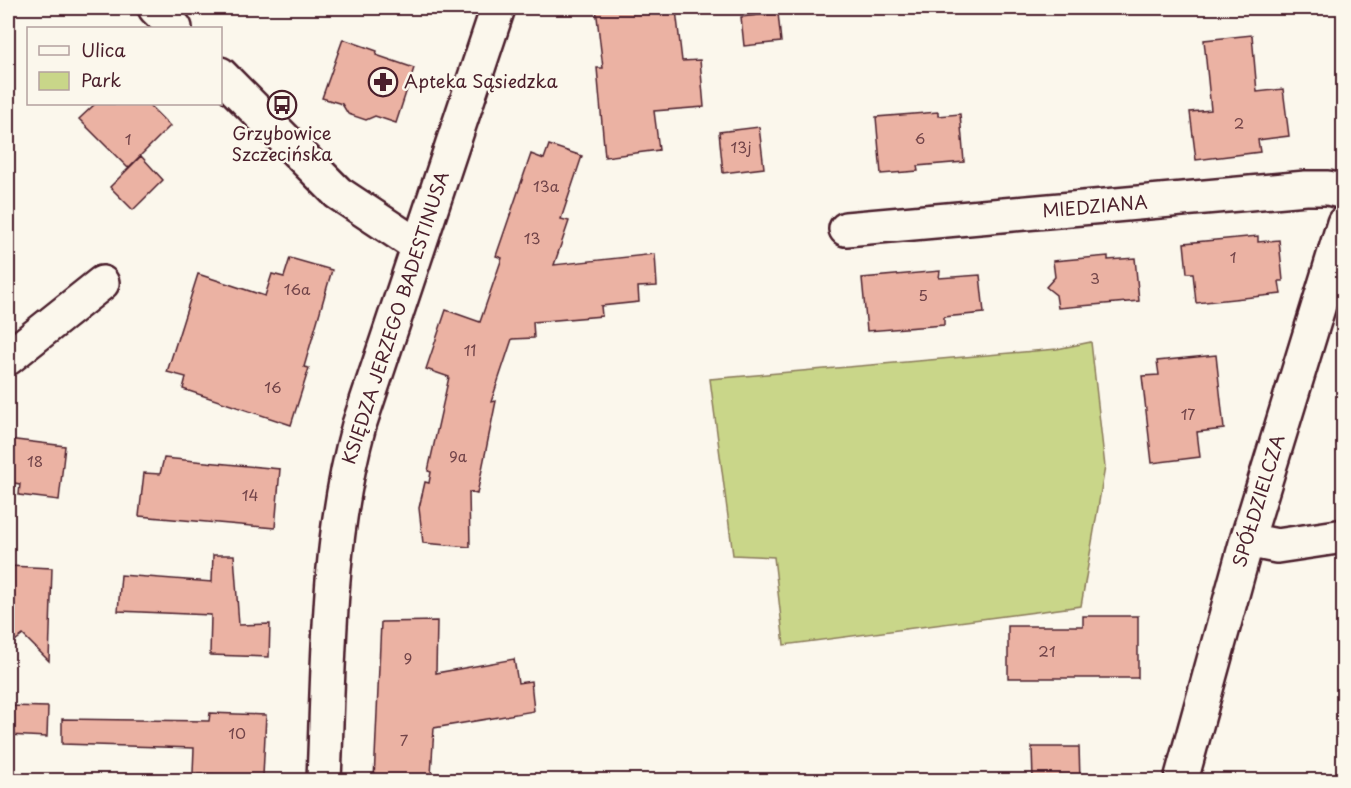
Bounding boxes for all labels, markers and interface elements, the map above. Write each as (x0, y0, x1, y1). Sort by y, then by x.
legend (27, 27, 222, 105)
text: Ulica (81, 36, 126, 63)
text: Park (81, 66, 121, 93)
pharmacy icon: Apteka Sąsiedzka (367, 66, 399, 98)
place label: Apteka Sąsiedzka (404, 67, 559, 94)
bus stop icon: Grzybowice Szczecińska (266, 89, 298, 121)
house number: 2 (1234, 111, 1244, 134)
place label: Grzybowice Szczecińska (232, 119, 333, 167)
house number: 6 (915, 126, 925, 149)
house number: 1 (125, 127, 131, 150)
house number: 13j (731, 135, 751, 158)
street label: KSIĘDZA JERZEGO BADESTINUSA (334, 168, 455, 467)
house number: 13a (533, 174, 560, 197)
street label: MIEDZIANA (1041, 187, 1149, 224)
house number: 13 (524, 226, 540, 249)
house number: 1 (1230, 245, 1236, 268)
house number: 3 (1090, 266, 1100, 289)
house number: 16a (284, 277, 311, 300)
house number: 5 (918, 283, 928, 306)
house number: 11 (464, 338, 476, 361)
house number: 16 (264, 375, 282, 398)
house number: 17 (1181, 402, 1195, 425)
street label: SPÓŁDZIELCZA (1225, 431, 1291, 570)
house number: 9a (449, 444, 468, 467)
house number: 18 (27, 449, 43, 472)
house number: 14 (242, 483, 258, 506)
house number: 21 (1038, 639, 1056, 662)
house number: 9 (404, 646, 412, 669)
house number: 10 (228, 721, 246, 744)
house number: 7 (400, 728, 409, 751)

